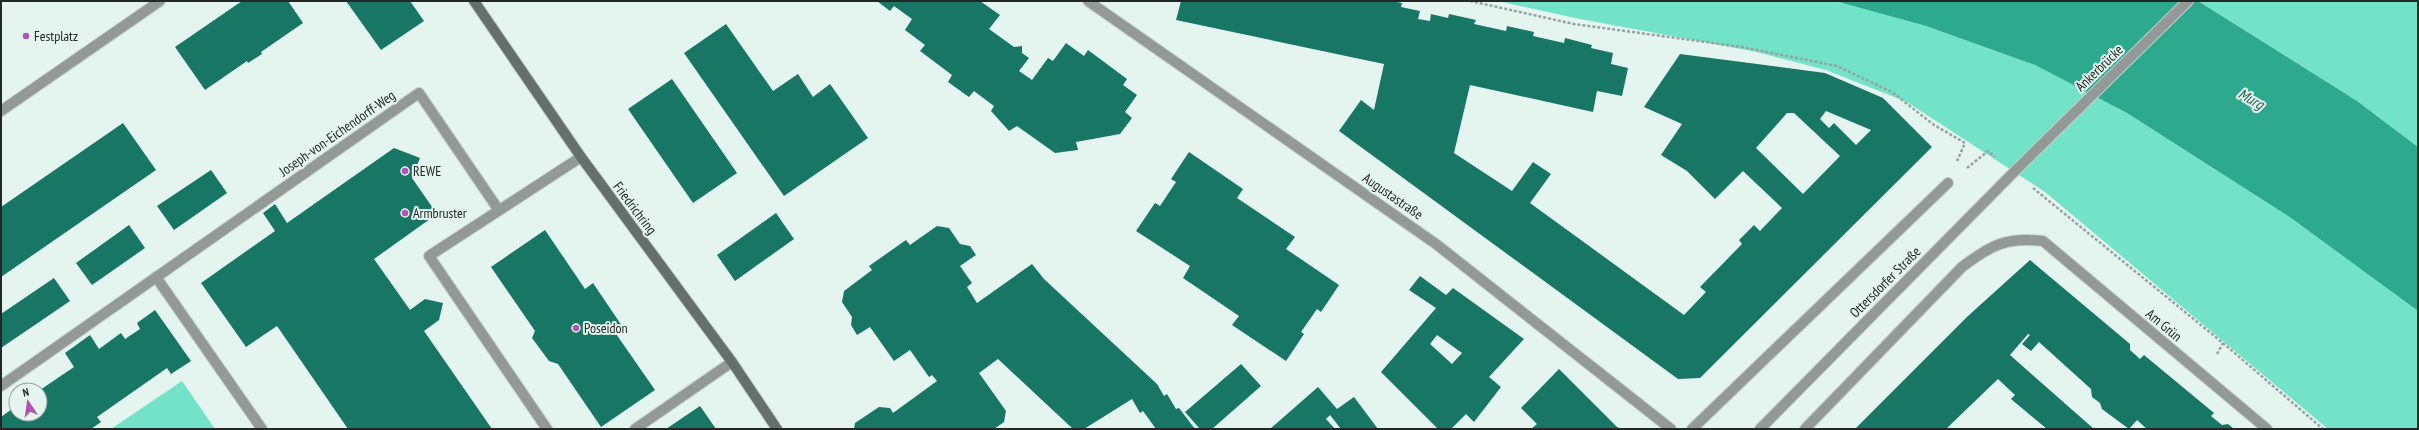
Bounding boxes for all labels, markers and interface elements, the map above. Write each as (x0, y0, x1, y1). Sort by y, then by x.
place label: Festplatz (34, 27, 78, 45)
marker: Festplatz (21, 31, 31, 41)
street label: Ankerbrücke (2071, 41, 2127, 95)
water label: Murg (2235, 84, 2269, 114)
street label: Joseph-von-Eichendorff-Weg (275, 86, 399, 180)
place label: REWE (413, 162, 441, 180)
marker: REWE (400, 166, 410, 176)
street label: Augustastraße (1359, 169, 1427, 223)
street label: Friedrichring (609, 178, 661, 238)
place label: Armbruster (413, 204, 467, 222)
marker: Armbruster (400, 208, 410, 218)
street label: Ottersdorfer Straße (1846, 242, 1925, 321)
street label: Am Grün (2142, 305, 2186, 345)
place label: Poseidon (584, 319, 628, 337)
marker: Poseidon (571, 323, 581, 333)
north arrow (8, 382, 48, 422)
text: N (21, 385, 30, 400)

